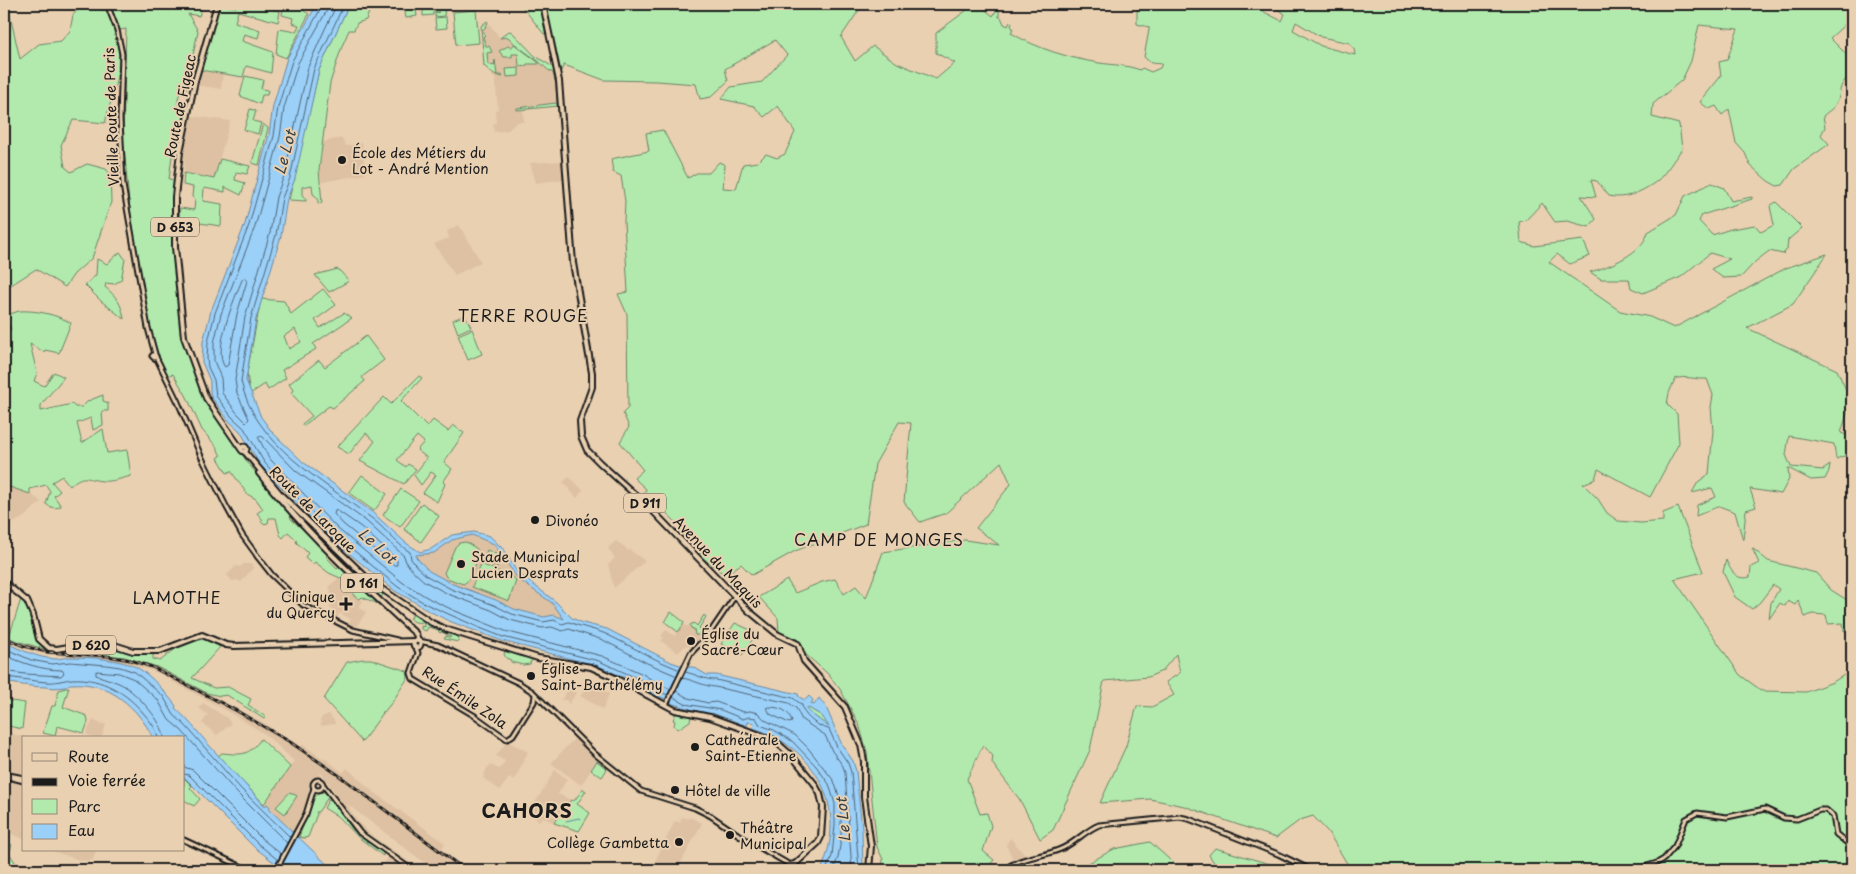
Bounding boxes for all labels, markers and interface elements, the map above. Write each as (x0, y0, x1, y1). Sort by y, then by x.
street label: Vieille Route de Paris (98, 47, 124, 187)
street label: Route de Figeac (159, 52, 201, 160)
water label: Le Lot (267, 126, 301, 176)
place label: École des Métiers du Lot - André Mention (352, 142, 489, 179)
marker: École des Métiers du Lot - André Mention (336, 154, 348, 166)
road number: D 653 (151, 218, 199, 236)
district label: TERRE ROUGE (458, 303, 588, 327)
street label: Route de Laroque (265, 461, 361, 557)
road number: D 911 (624, 493, 666, 512)
place label: Divonéo (545, 510, 599, 531)
street label: Avenue du Maquis (669, 511, 767, 613)
marker: Divonéo (529, 514, 541, 526)
water label: Le Lot (354, 522, 403, 570)
district label: CAMP DE MONGES (794, 527, 964, 551)
place label: Stade Municipal Lucien Desprats (471, 546, 580, 583)
marker: Stade Municipal Lucien Desprats (455, 558, 467, 570)
road number: D 161 (341, 574, 383, 592)
district label: LAMOTHE (132, 585, 222, 609)
place label: Clinique du Quercy (266, 586, 335, 623)
marker: Clinique du Quercy (339, 597, 353, 611)
place label: Église du Sacré-Cœur (701, 623, 784, 660)
marker: Église du Sacré-Cœur (685, 635, 697, 647)
road number: D 620 (66, 636, 116, 654)
place label: Église Saint-Barthélémy (541, 658, 663, 695)
street label: Rue Émile Zola (418, 661, 512, 734)
marker: Église Saint-Barthélémy (525, 670, 537, 682)
place label: Cathédrale Saint-Etienne (705, 729, 797, 766)
legend (22, 736, 185, 852)
marker: Cathédrale Saint-Etienne (689, 741, 701, 753)
text: Route (68, 744, 109, 767)
text: Voie ferrée (68, 768, 146, 791)
place label: Hôtel de ville (685, 780, 771, 801)
marker: Hôtel de ville (669, 784, 681, 796)
text: Parc (68, 794, 101, 817)
water label: Le Lot (828, 795, 855, 843)
district label: CAHORS (481, 796, 573, 824)
place label: Théâtre Municipal (740, 817, 807, 854)
text: Eau (68, 818, 95, 841)
marker: Théâtre Municipal (724, 829, 736, 841)
place label: Collège Gambetta (547, 832, 669, 853)
marker: Collège Gambetta (673, 836, 685, 848)

